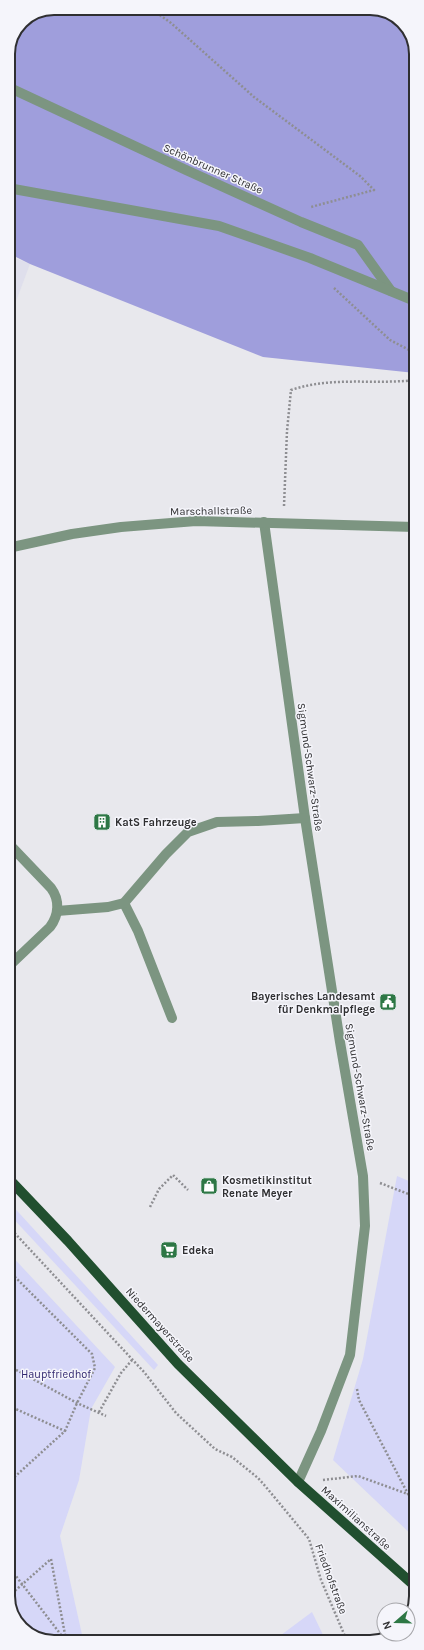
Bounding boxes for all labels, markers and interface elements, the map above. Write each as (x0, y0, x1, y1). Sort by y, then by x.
street label: Schönbrunner Straße (161, 141, 265, 197)
street label: Marschallstraße (170, 504, 252, 518)
street label: Sigmund-Schwarz-Straße (295, 702, 325, 832)
building icon: KatS Fahrzeuge (92, 812, 112, 832)
place label: KatS Fahrzeuge (115, 816, 197, 829)
place label: Bayerisches Landesamt für Denkmalpflege (251, 990, 376, 1016)
public building icon: Bayerisches Landesamt für Denkmalpflege (378, 992, 398, 1012)
street label: Sigmund-Schwarz-Straße (342, 1022, 378, 1152)
place label: Kosmetikinstitut Renate Meyer (222, 1174, 312, 1200)
shop icon: Kosmetikinstitut Renate Meyer (199, 1176, 219, 1196)
supermarket icon: Edeka (159, 1240, 179, 1260)
place label: Edeka (182, 1244, 214, 1257)
street label: Niedermayerstraße (123, 1285, 197, 1365)
park label: Hauptfriedhof (21, 1368, 91, 1381)
street label: Maximilianstraße (318, 1483, 394, 1553)
street label: Friedhofstraße (312, 1542, 350, 1616)
north arrow (376, 1602, 416, 1642)
text: N (380, 1619, 395, 1631)

